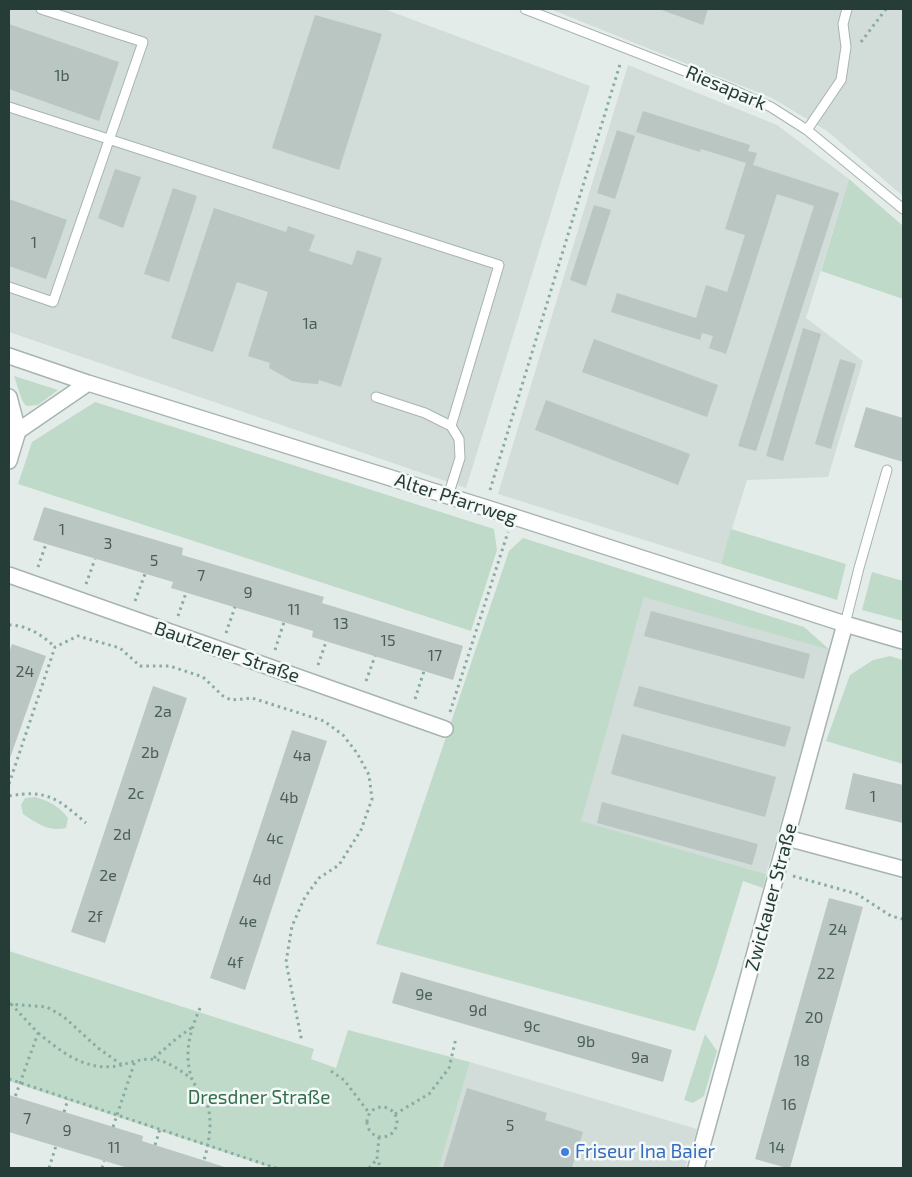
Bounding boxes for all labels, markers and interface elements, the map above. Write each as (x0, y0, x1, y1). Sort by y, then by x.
street label: Riesapark (682, 61, 770, 115)
house number: 1b (54, 66, 70, 86)
house number: 1 (31, 233, 37, 253)
house number: 1a (302, 314, 318, 334)
street label: Alter Pfarrweg (392, 469, 520, 529)
house number: 1 (59, 520, 65, 540)
house number: 3 (104, 534, 112, 554)
house number: 5 (150, 551, 158, 571)
house number: 7 (197, 566, 205, 586)
house number: 9 (243, 583, 253, 603)
house number: 11 (288, 600, 300, 620)
house number: 13 (333, 614, 349, 634)
street label: Bautzener Straße (151, 616, 303, 688)
house number: 15 (381, 631, 395, 651)
house number: 17 (428, 646, 442, 666)
house number: 24 (16, 662, 34, 682)
house number: 2a (154, 702, 172, 722)
house number: 2b (141, 743, 159, 763)
house number: 4a (293, 746, 311, 766)
house number: 2c (128, 784, 144, 804)
house number: 1 (870, 787, 876, 807)
house number: 4b (280, 788, 298, 808)
street label: Zwickauer Straße (740, 821, 802, 973)
house number: 2d (113, 825, 131, 845)
house number: 4c (266, 829, 284, 849)
house number: 2e (99, 866, 117, 886)
house number: 4d (252, 870, 272, 890)
house number: 2f (87, 907, 103, 927)
house number: 4e (239, 912, 257, 932)
house number: 24 (829, 920, 847, 940)
house number: 4f (227, 953, 243, 973)
house number: 22 (817, 964, 835, 984)
house number: 9e (415, 985, 433, 1005)
house number: 9d (469, 1001, 487, 1021)
house number: 20 (805, 1008, 823, 1028)
house number: 9c (524, 1017, 540, 1037)
house number: 9b (577, 1032, 595, 1052)
house number: 9a (631, 1048, 649, 1068)
house number: 18 (794, 1051, 810, 1071)
park label: Dresdner Straße (188, 1087, 330, 1109)
house number: 16 (781, 1095, 797, 1115)
house number: 7 (23, 1109, 31, 1129)
house number: 5 (506, 1116, 514, 1136)
house number: 9 (62, 1121, 72, 1141)
house number: 11 (108, 1138, 120, 1158)
house number: 14 (769, 1138, 785, 1158)
place label: Friseur Ina Baier (575, 1141, 715, 1163)
marker: Friseur Ina Baier (559, 1146, 571, 1158)

